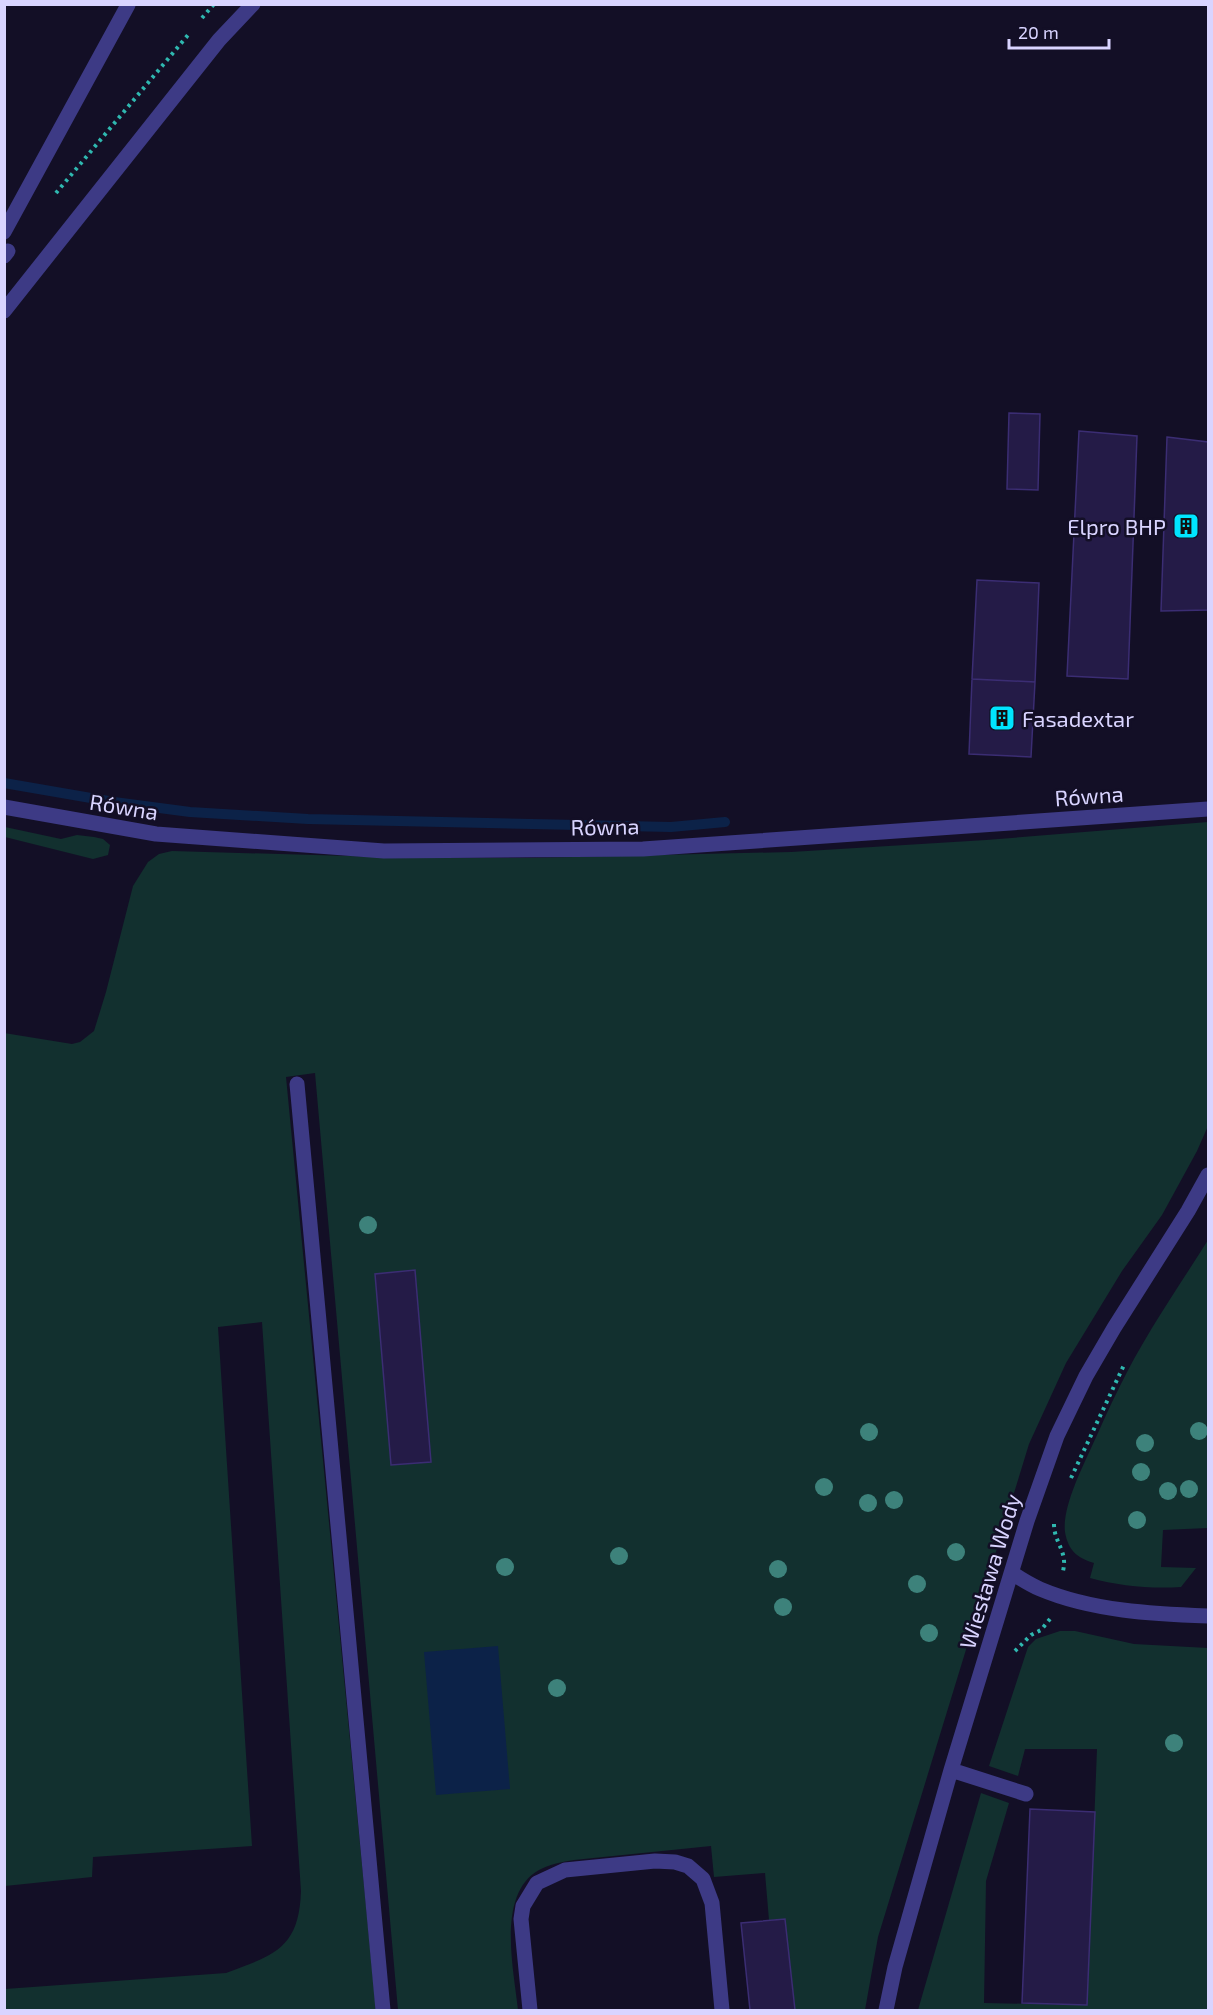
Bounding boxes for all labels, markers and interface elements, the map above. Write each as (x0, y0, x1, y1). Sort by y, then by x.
scale bar (1009, 12, 1110, 50)
text: 20 m (1018, 21, 1059, 43)
building icon: Elpro BHP (1171, 511, 1201, 541)
place label: Elpro BHP (1067, 513, 1166, 539)
building icon: Fasadextar (987, 703, 1017, 733)
place label: Fasadextar (1022, 705, 1134, 731)
street label: Równa (1054, 780, 1124, 810)
street label: Równa (88, 788, 160, 824)
street label: Równa (570, 812, 640, 840)
street label: Wiesława Wody (953, 1490, 1025, 1652)

